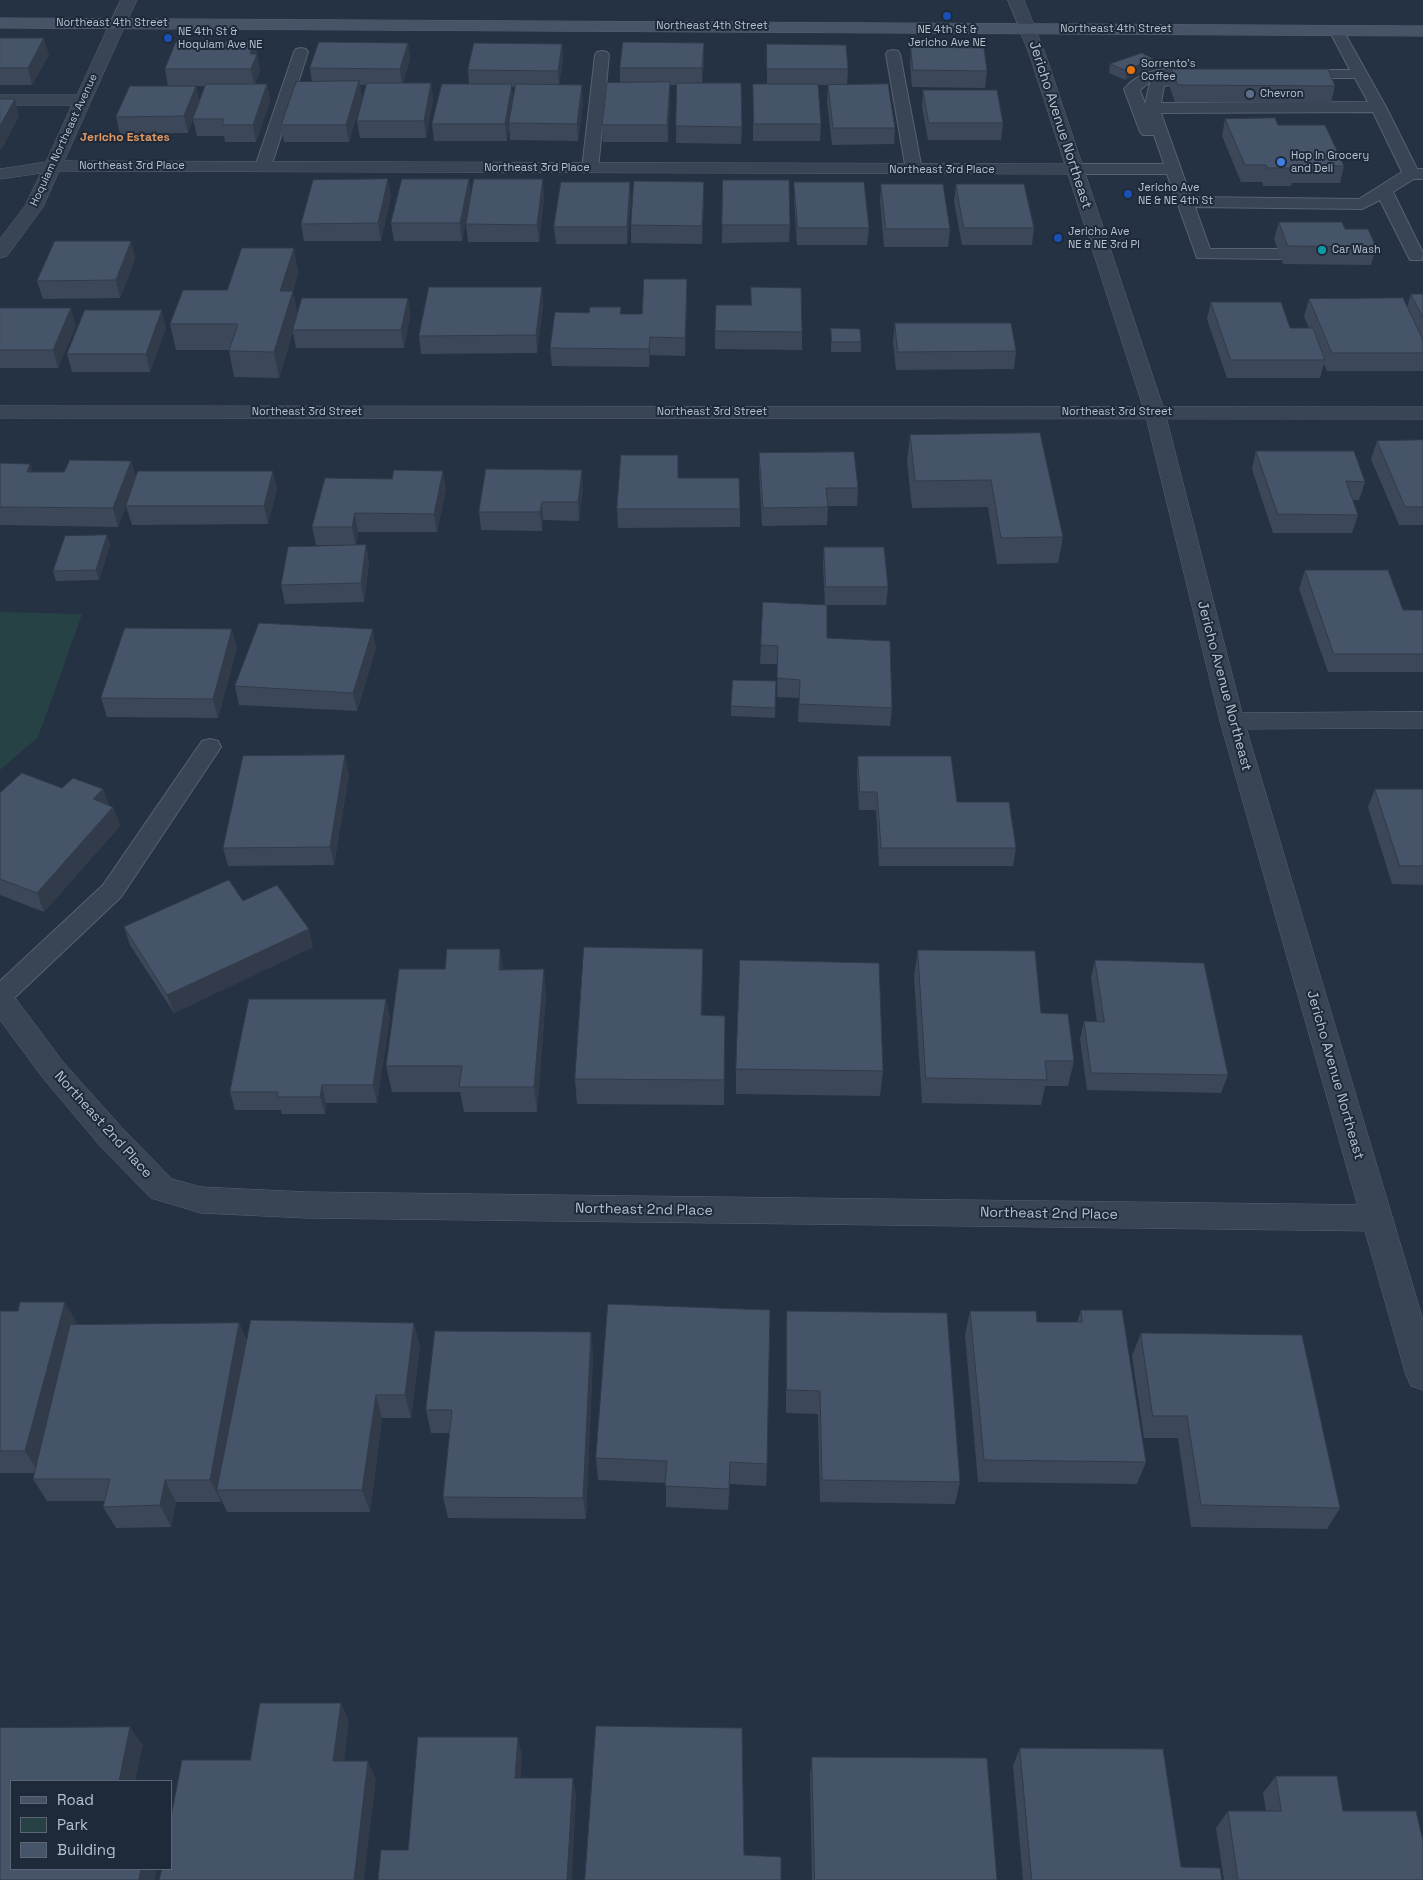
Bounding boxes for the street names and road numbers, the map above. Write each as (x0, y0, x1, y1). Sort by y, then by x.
street label: Northeast 4th Street (56, 16, 168, 30)
street label: Northeast 4th Street (656, 19, 768, 33)
street label: Northeast 4th Street (1060, 22, 1172, 36)
street label: Jericho Avenue Northeast (1025, 39, 1095, 211)
street label: Hoquiam Northeast Avenue (28, 72, 100, 208)
street label: Northeast 3rd Place (79, 159, 185, 173)
street label: Northeast 3rd Place (484, 161, 590, 175)
street label: Northeast 3rd Place (889, 163, 995, 177)
street label: Northeast 3rd Street (252, 405, 362, 419)
street label: Northeast 3rd Street (657, 405, 767, 419)
street label: Northeast 3rd Street (1062, 405, 1172, 419)
street label: Jericho Avenue Northeast (1193, 599, 1255, 773)
street label: Jericho Avenue Northeast (1303, 988, 1367, 1162)
street label: Northeast 2nd Place (51, 1068, 155, 1182)
street label: Northeast 2nd Place (575, 1200, 713, 1220)
street label: Northeast 2nd Place (980, 1204, 1118, 1224)

